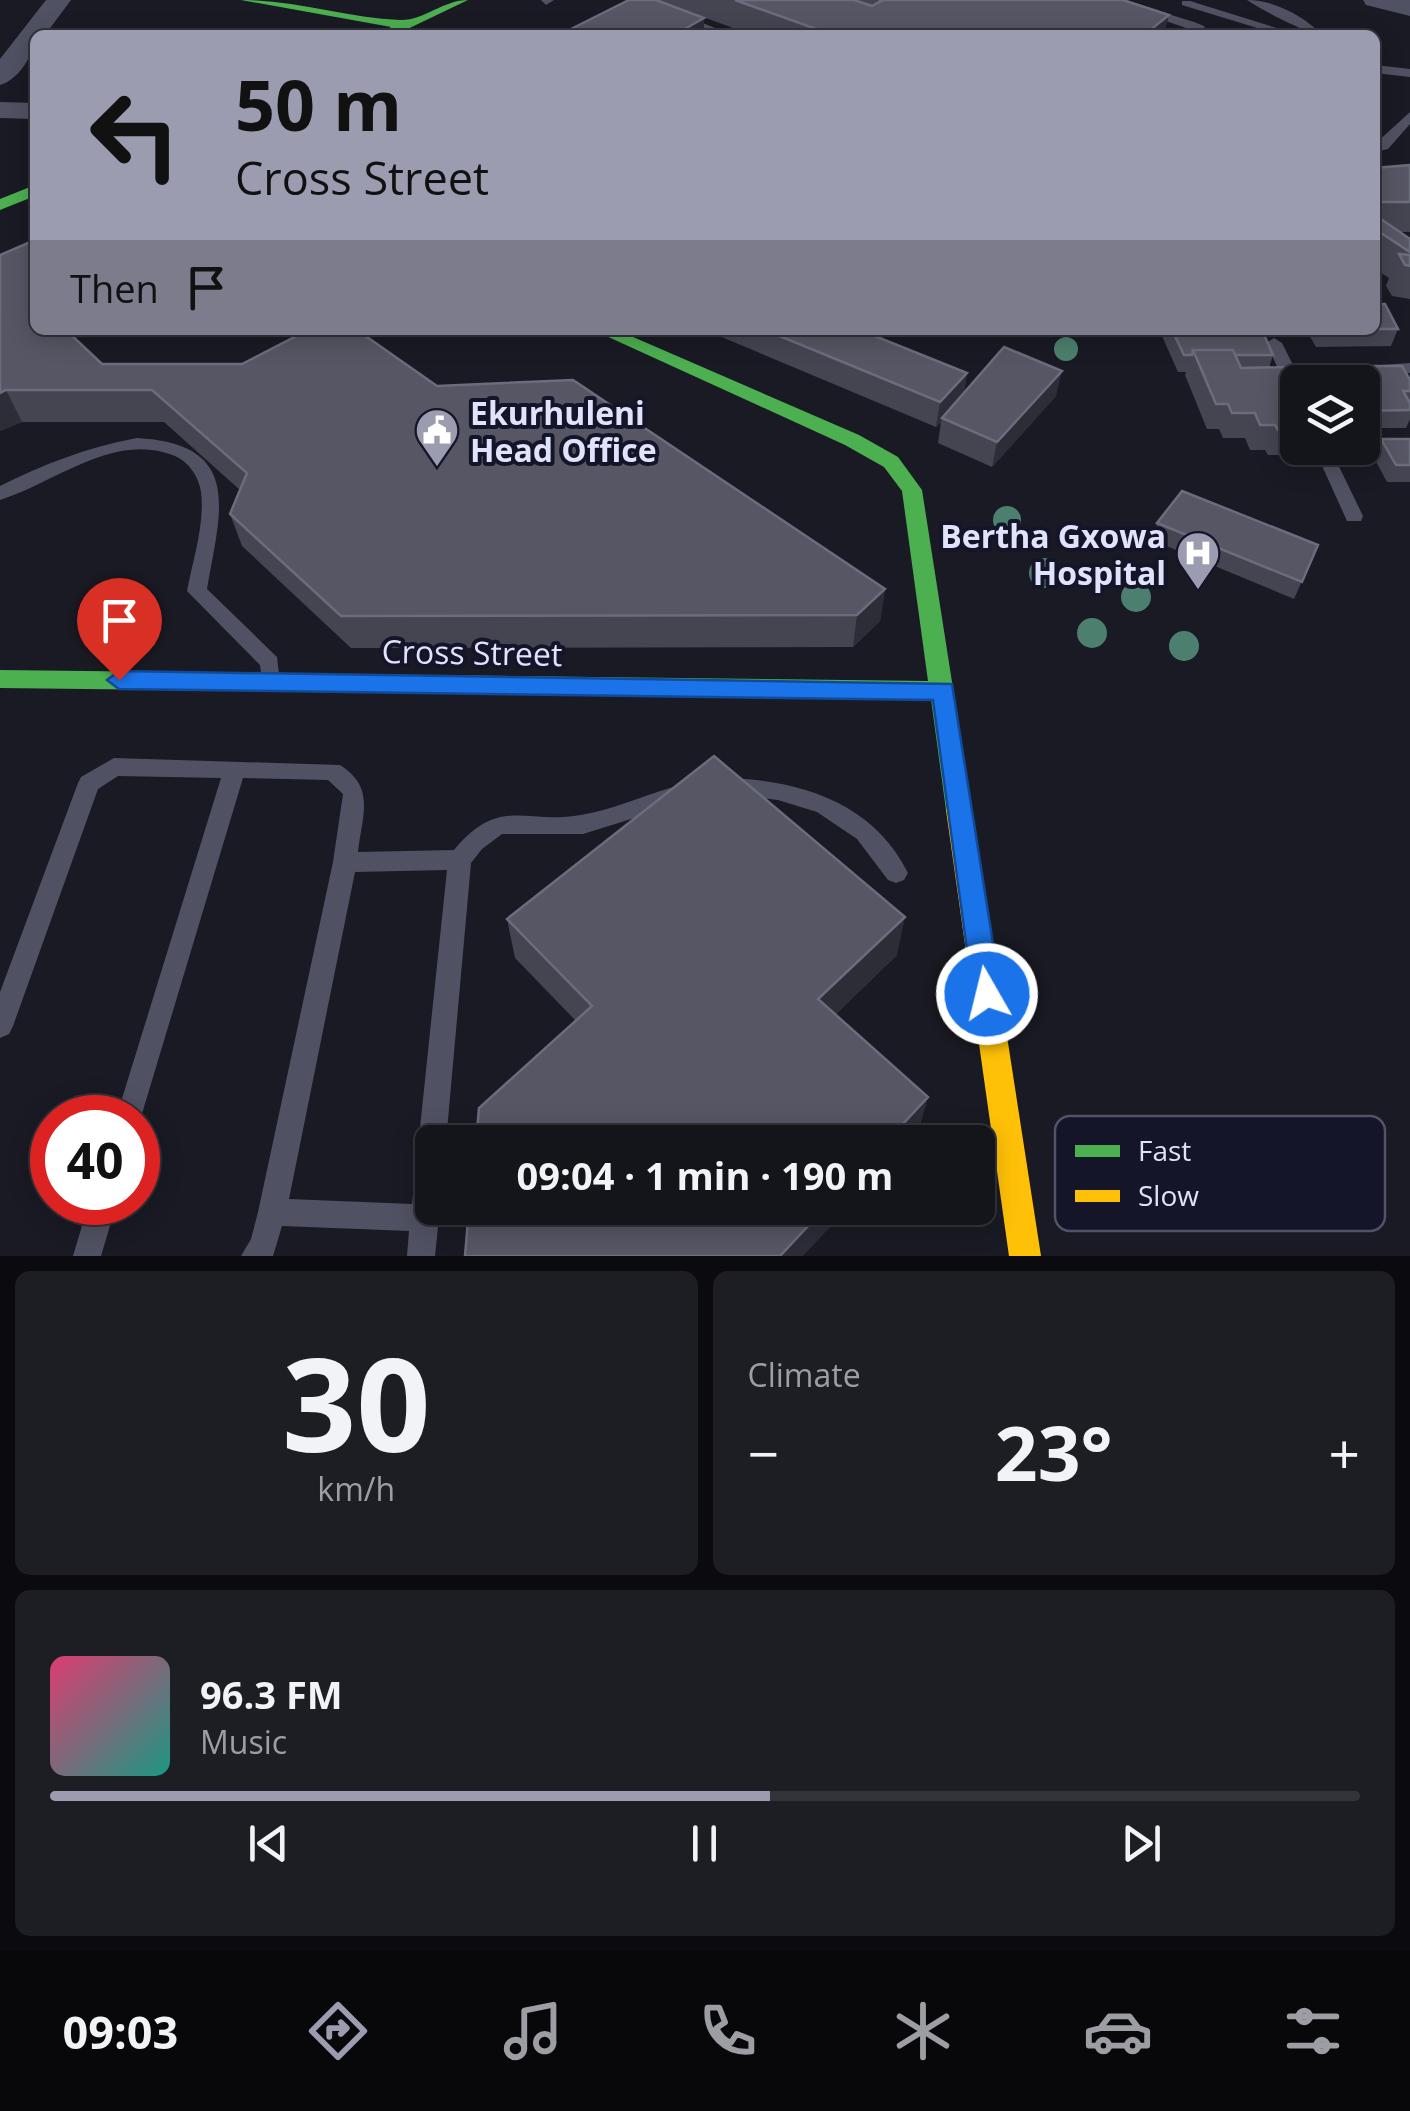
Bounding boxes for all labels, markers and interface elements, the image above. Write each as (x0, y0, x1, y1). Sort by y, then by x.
text: 50 m (235, 56, 402, 152)
icon: left (70, 70, 200, 200)
text: Cross Street (235, 147, 489, 208)
icon: arrive (179, 260, 234, 315)
text: Then (70, 262, 159, 314)
map controls (1280, 365, 1380, 465)
button: layers (1280, 365, 1380, 465)
place label: Ekurhuleni Head Office (470, 391, 657, 471)
public building icon: Ekurhuleni Head Office (414, 407, 460, 468)
place label: Bertha Gxowa Hospital (940, 514, 1166, 594)
hospital icon: Bertha Gxowa Hospital (1175, 530, 1221, 591)
pin (77, 578, 162, 681)
icon: arrive (92, 593, 147, 648)
street label: Cross Street (381, 629, 563, 675)
position arrow (935, 942, 1039, 1046)
speed limit sign: 40 (30, 1095, 160, 1225)
legend (1055, 1116, 1385, 1231)
text: Fast (1138, 1131, 1191, 1169)
text: 09:04 · 1 min · 190 m (517, 1149, 893, 1201)
text: Slow (1138, 1176, 1199, 1214)
text: 30 (282, 1313, 431, 1490)
text: Climate (748, 1353, 861, 1396)
text: 23° (995, 1401, 1113, 1503)
text: − (748, 1415, 779, 1490)
text: + (1329, 1415, 1360, 1490)
text: km/h (317, 1467, 395, 1510)
text: 96.3 FM (200, 1668, 343, 1720)
text: Music (200, 1720, 287, 1763)
icon: previous (241, 1816, 296, 1871)
icon: pause (677, 1816, 732, 1871)
icon: next (1114, 1816, 1169, 1871)
icon: directions (303, 1996, 373, 2066)
icon: music (498, 1996, 568, 2066)
icon: phone (693, 1996, 763, 2066)
icon: climate (888, 1996, 958, 2066)
icon: car (1083, 1996, 1153, 2066)
icon: filters (1278, 1996, 1348, 2066)
text: 09:03 (62, 2001, 178, 2062)

